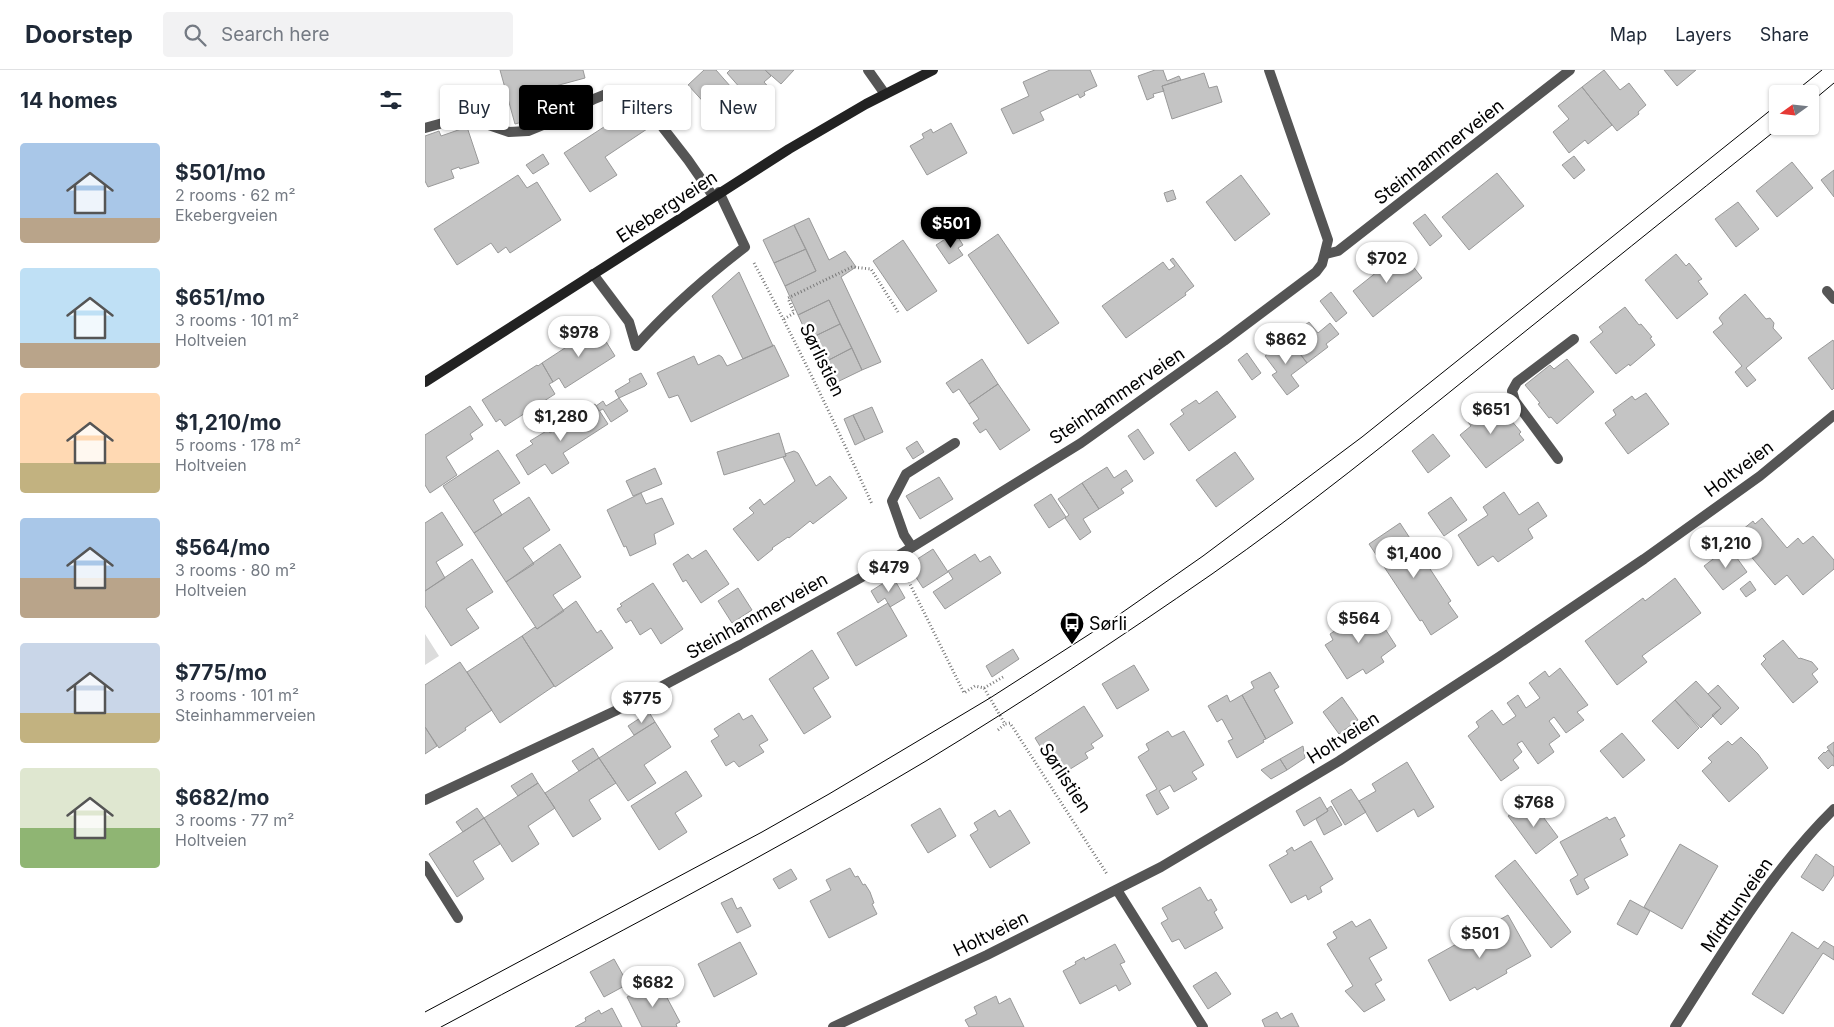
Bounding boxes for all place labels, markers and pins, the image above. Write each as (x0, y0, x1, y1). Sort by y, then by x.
pin: $501 (921, 206, 981, 249)
pin: $702 (1357, 242, 1417, 284)
pin: $978 (549, 316, 609, 358)
pin: $862 (1256, 322, 1316, 365)
pin: $651 (1461, 392, 1521, 435)
pin: $1,280 (520, 400, 602, 442)
pin: $1,210 (1685, 526, 1767, 569)
pin: $1,400 (1373, 536, 1455, 579)
pin: $479 (859, 550, 919, 593)
pin: $564 (1329, 602, 1389, 644)
bus stop icon: Sørli (1059, 611, 1085, 645)
place label: Sørli (1089, 613, 1127, 634)
pin: $775 (612, 682, 672, 724)
pin: $768 (1504, 786, 1564, 828)
pin: $501 (1450, 916, 1510, 959)
pin: $682 (623, 966, 683, 1008)

